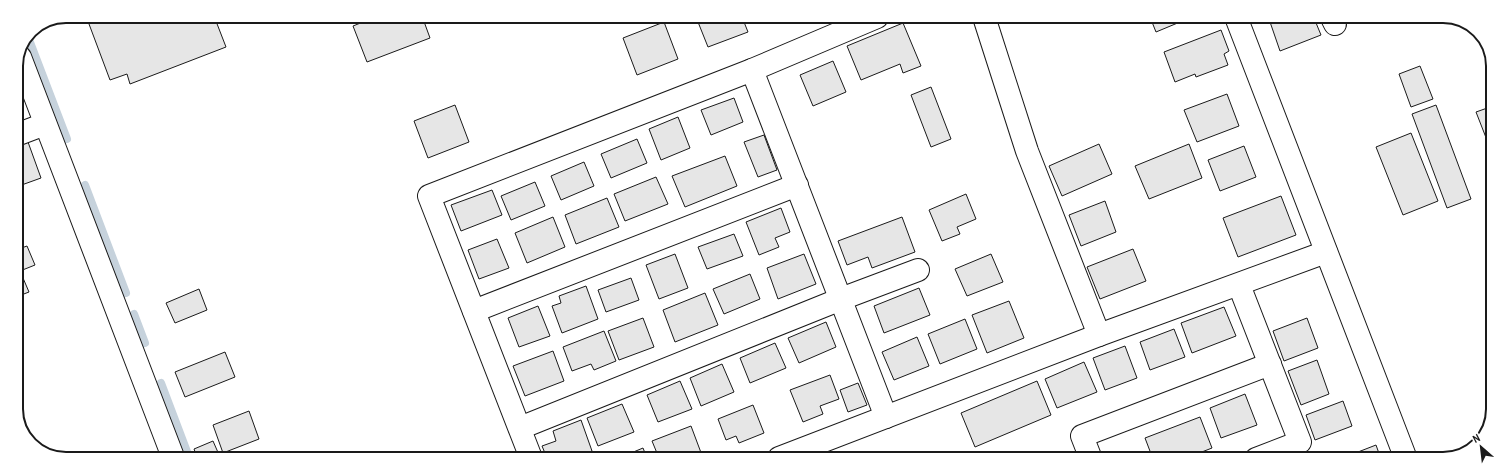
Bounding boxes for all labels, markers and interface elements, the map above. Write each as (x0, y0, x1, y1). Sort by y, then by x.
north arrow (1461, 427, 1501, 467)
text: N (1470, 430, 1482, 446)

